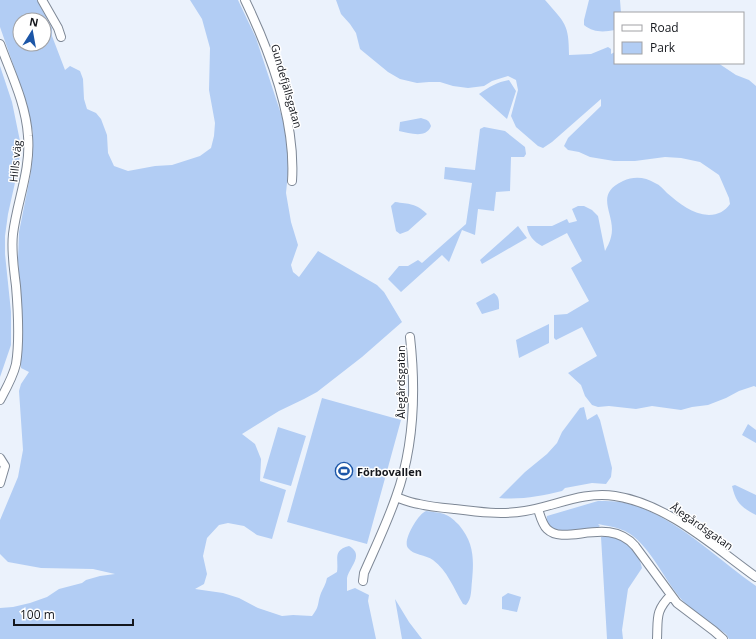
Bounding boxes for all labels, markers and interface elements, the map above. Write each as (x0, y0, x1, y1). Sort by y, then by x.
north arrow (12, 12, 52, 52)
legend (614, 12, 744, 64)
text: N (28, 13, 40, 30)
text: Road (650, 19, 679, 36)
text: Park (650, 39, 676, 56)
street label: Gundefjällsgatan (268, 42, 306, 130)
street label: Hills väg (5, 139, 25, 183)
street label: Ålegårdsgatan (393, 345, 408, 419)
sports icon: Förbovallen (334, 461, 354, 481)
place label: Förbovallen (357, 464, 422, 479)
street label: Ålegårdsgatan (668, 499, 736, 553)
scale bar (14, 601, 133, 627)
text: 100 m (20, 606, 55, 623)

